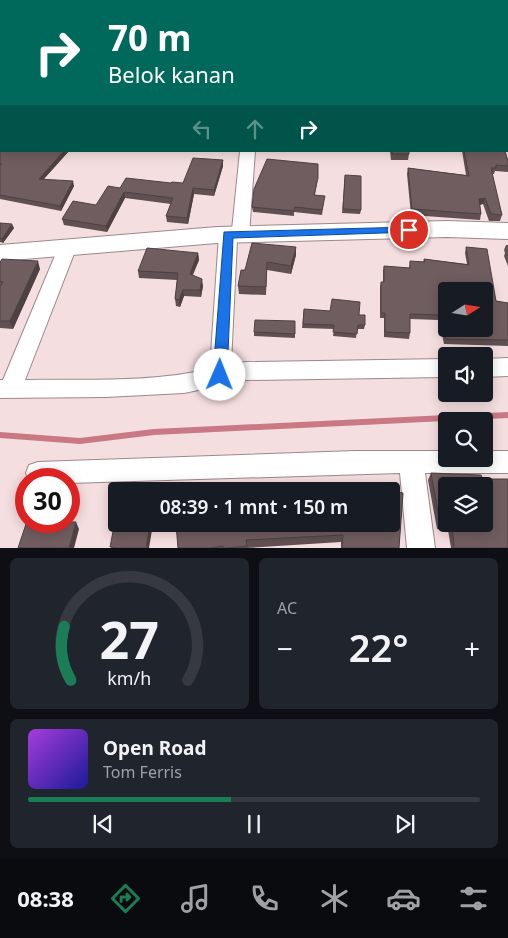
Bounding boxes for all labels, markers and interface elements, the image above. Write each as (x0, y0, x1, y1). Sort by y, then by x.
text: 70 m (108, 14, 191, 61)
icon: right (25, 20, 90, 85)
text: Belok kanan (108, 59, 235, 89)
icon: left (188, 115, 216, 143)
icon: ahead (241, 115, 269, 143)
icon: right (294, 115, 322, 143)
pin (388, 209, 430, 251)
icon: arrive (395, 216, 423, 244)
north arrow (438, 282, 492, 338)
map controls (438, 282, 493, 532)
button: sound (438, 347, 493, 402)
position arrow (193, 348, 245, 400)
button: search (438, 412, 493, 467)
speed limit sign: 30 (15, 468, 80, 533)
button: layers (438, 477, 493, 532)
text: 08:39 · 1 mnt · 150 m (160, 494, 348, 520)
text: AC (277, 597, 297, 619)
text: 27 (100, 603, 159, 674)
text: 22° (349, 621, 408, 673)
text: − (277, 629, 293, 667)
text: + (464, 629, 480, 667)
text: km/h (108, 666, 151, 690)
text: Open Road (103, 735, 206, 761)
text: Tom Ferris (103, 761, 182, 783)
icon: previous (89, 810, 117, 838)
icon: pause (240, 810, 268, 838)
icon: next (391, 810, 419, 838)
icon: directions (108, 881, 143, 916)
icon: music (178, 881, 213, 916)
icon: phone (247, 881, 282, 916)
icon: climate (317, 881, 352, 916)
icon: car (386, 881, 421, 916)
icon: filters (456, 881, 491, 916)
text: 08:38 (17, 883, 74, 913)

